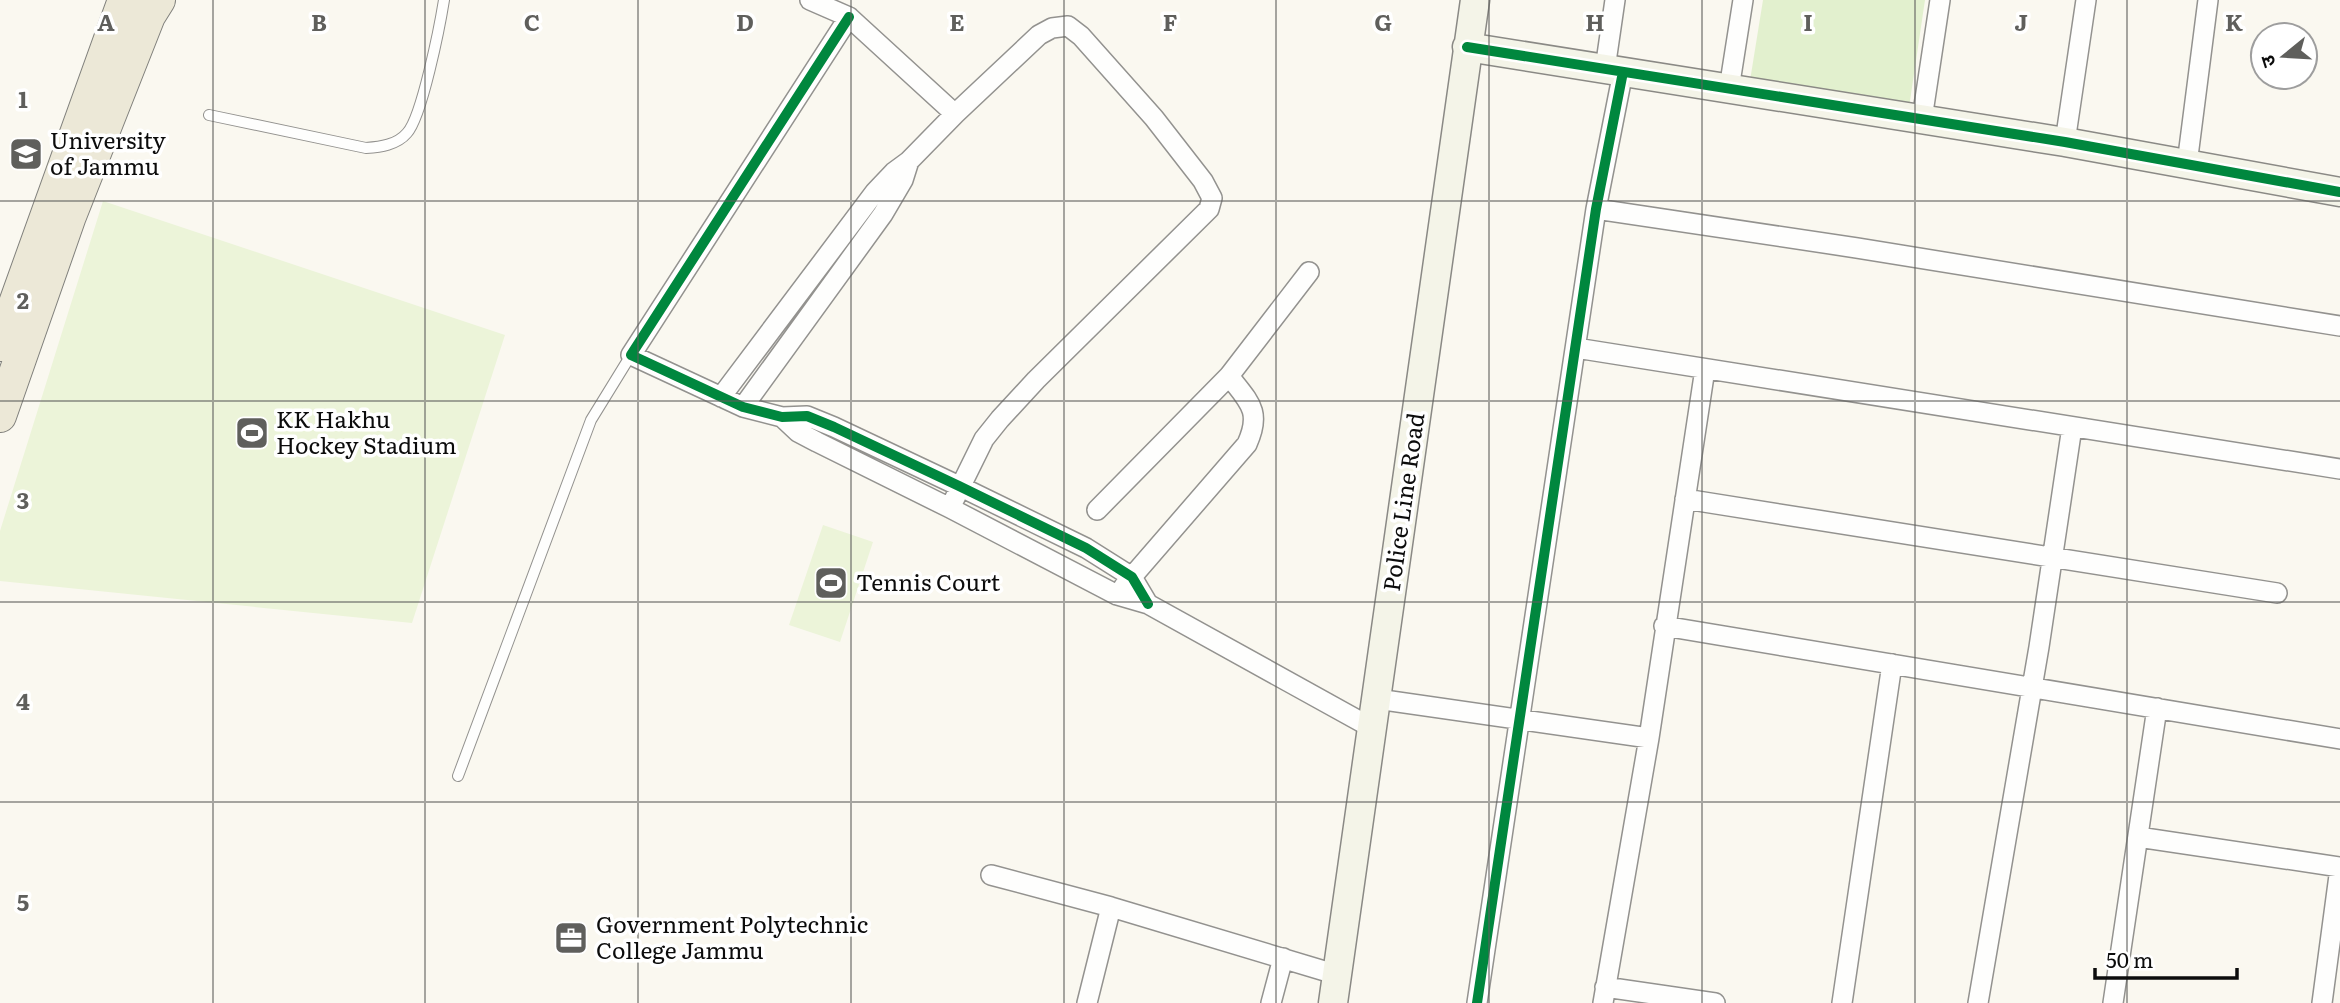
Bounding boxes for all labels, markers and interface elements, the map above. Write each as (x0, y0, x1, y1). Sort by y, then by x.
text: A (97, 4, 115, 38)
text: B (311, 4, 327, 38)
text: C (524, 4, 540, 38)
text: D (736, 4, 754, 38)
text: E (949, 4, 965, 38)
text: F (1163, 4, 1178, 38)
text: G (1374, 4, 1392, 38)
text: H (1585, 4, 1605, 38)
text: I (1803, 4, 1813, 38)
text: J (2014, 4, 2028, 38)
text: K (2225, 4, 2243, 38)
north arrow (2249, 21, 2319, 91)
text: उ (2252, 51, 2282, 71)
text: 1 (18, 81, 28, 115)
place label: University of Jammu (50, 122, 167, 182)
school or university icon: University of Jammu (7, 135, 45, 173)
text: 2 (17, 282, 29, 316)
place label: KK Hakhu Hockey Stadium (276, 401, 457, 461)
street label: Police Line Road (1373, 410, 1431, 593)
sports icon: KK Hakhu Hockey Stadium (233, 414, 271, 452)
text: 3 (17, 482, 29, 516)
sports icon: Tennis Court (812, 564, 850, 602)
place label: Tennis Court (856, 564, 1001, 598)
text: 4 (16, 683, 30, 717)
text: 5 (17, 884, 29, 918)
place label: Government Polytechnic College Jammu (596, 906, 868, 966)
office icon: Government Polytechnic College Jammu (552, 919, 590, 957)
scale bar (2095, 936, 2237, 980)
text: 50 m (2106, 943, 2153, 974)

